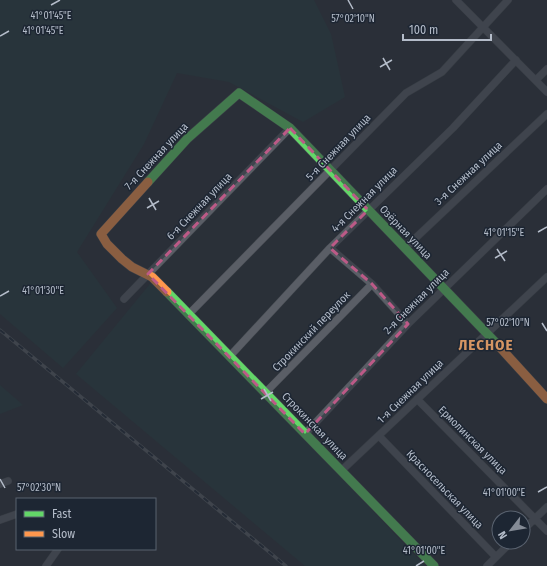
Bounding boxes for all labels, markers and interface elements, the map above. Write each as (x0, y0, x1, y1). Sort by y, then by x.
text: 41°01'45"E (31, 10, 72, 22)
text: 57°02'10"N (331, 13, 375, 25)
scale bar (403, 16, 491, 42)
text: 100 m (409, 23, 438, 37)
text: 41°01'45"E (23, 25, 64, 37)
street label: 5-я Снежная улица (303, 111, 373, 183)
street label: 7-я Снежная улица (122, 120, 191, 193)
street label: 3-я Снежная улица (432, 139, 505, 208)
street label: 4-я Снежная улица (329, 164, 400, 235)
street label: 6-я Снежная улица (164, 170, 235, 242)
street label: Озёрная улица (377, 203, 435, 262)
text: 41°01'15"E (484, 227, 525, 239)
street label: 2-я Снежная улица (381, 266, 452, 337)
text: 41°01'30"E (22, 285, 64, 297)
street label: Строкинский переулок (270, 288, 354, 374)
text: 57°02'10"N (486, 317, 530, 329)
district label: ЛЕСНОЕ (458, 336, 514, 354)
street label: 1-я Снежная улица (375, 357, 446, 426)
street label: Строкинская улица (279, 390, 350, 463)
street label: Ермолинская улица (436, 403, 510, 477)
street label: Красносельская улица (404, 447, 486, 531)
text: 57°02'30"N (17, 482, 61, 494)
text: 41°01'00"E (483, 487, 526, 499)
legend (16, 498, 156, 550)
text: Fast (52, 507, 71, 521)
north arrow (491, 510, 531, 550)
text: Slow (52, 527, 75, 541)
text: N (496, 529, 510, 541)
text: 41°01'00"E (403, 545, 446, 557)

